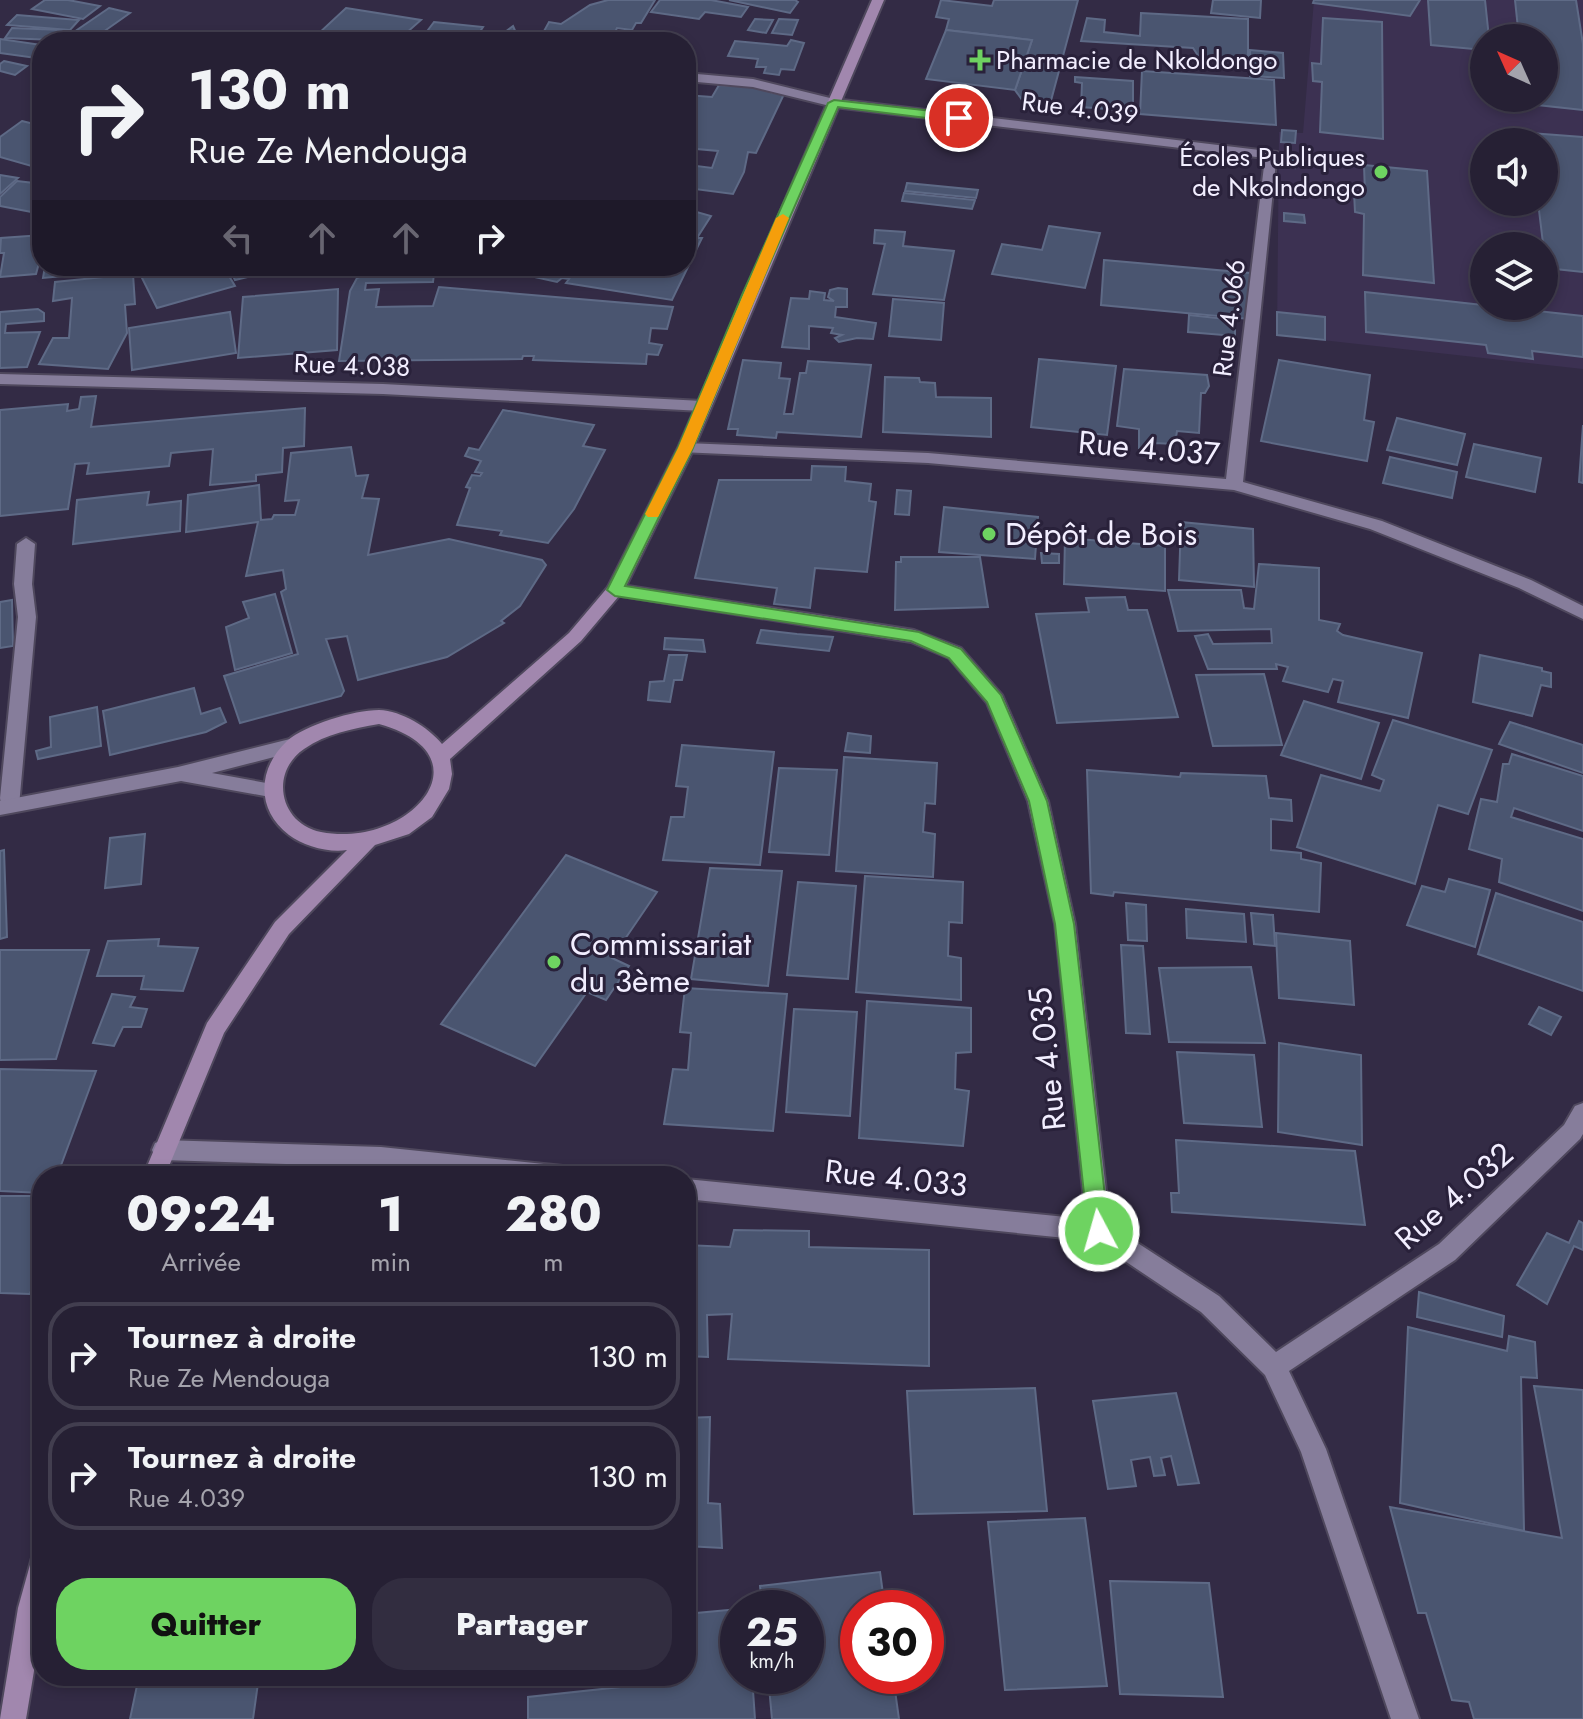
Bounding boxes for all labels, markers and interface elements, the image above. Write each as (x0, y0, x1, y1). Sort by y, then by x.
north arrow (1470, 24, 1558, 112)
map controls (1470, 24, 1558, 320)
place label: Pharmacie de Nkoldongo (996, 41, 1278, 79)
text: 130 m (188, 49, 351, 130)
marker: Pharmacie de Nkoldongo (971, 51, 989, 69)
icon: right (56, 64, 160, 168)
street label: Rue 4.039 (1020, 82, 1140, 134)
pin (925, 84, 993, 152)
icon: arrive (937, 96, 981, 140)
text: Rue Ze Mendouga (188, 124, 468, 176)
button: sound (1470, 128, 1558, 216)
place label: Écoles Publiques de Nkolndongo (1179, 138, 1365, 206)
marker: Écoles Publiques de Nkolndongo (1372, 163, 1390, 181)
icon: left (216, 216, 260, 260)
icon: ahead (300, 216, 344, 260)
icon: ahead (384, 216, 428, 260)
icon: right (468, 216, 512, 260)
button: layers (1470, 232, 1558, 320)
street label: Rue 4.066 (1203, 257, 1255, 379)
street label: Rue 4.038 (293, 344, 411, 386)
street label: Rue 4.037 (1076, 419, 1222, 477)
place label: Dépôt de Bois (1005, 511, 1197, 557)
marker: Dépôt de Bois (980, 525, 998, 543)
place label: Commissariat du 3ème (570, 921, 752, 1004)
marker: Commissariat du 3ème (545, 953, 563, 971)
street label: Rue 4.035 (1017, 985, 1077, 1133)
street label: Rue 4.032 (1385, 1131, 1523, 1261)
street label: Rue 4.033 (822, 1148, 970, 1208)
text: 09:24 (126, 1180, 276, 1249)
text: 1 (378, 1180, 403, 1249)
text: 280 (505, 1180, 602, 1249)
position arrow (1057, 1189, 1141, 1273)
text: Arrivée (161, 1243, 241, 1281)
text: min (370, 1243, 411, 1281)
text: m (543, 1243, 564, 1281)
text: Tournez à droite (128, 1316, 356, 1359)
icon: right (60, 1334, 104, 1378)
text: 130 m (588, 1335, 668, 1378)
text: Rue Ze Mendouga (128, 1359, 330, 1397)
text: Tournez à droite (128, 1436, 356, 1479)
icon: right (60, 1454, 104, 1498)
text: 130 m (588, 1455, 668, 1498)
text: Rue 4.039 (128, 1479, 245, 1517)
button: Quitter (56, 1578, 356, 1670)
button: Partager (372, 1578, 672, 1670)
speed limit sign: 30 (840, 1590, 944, 1694)
text: 25 (746, 1603, 798, 1661)
text: km/h (749, 1647, 795, 1676)

